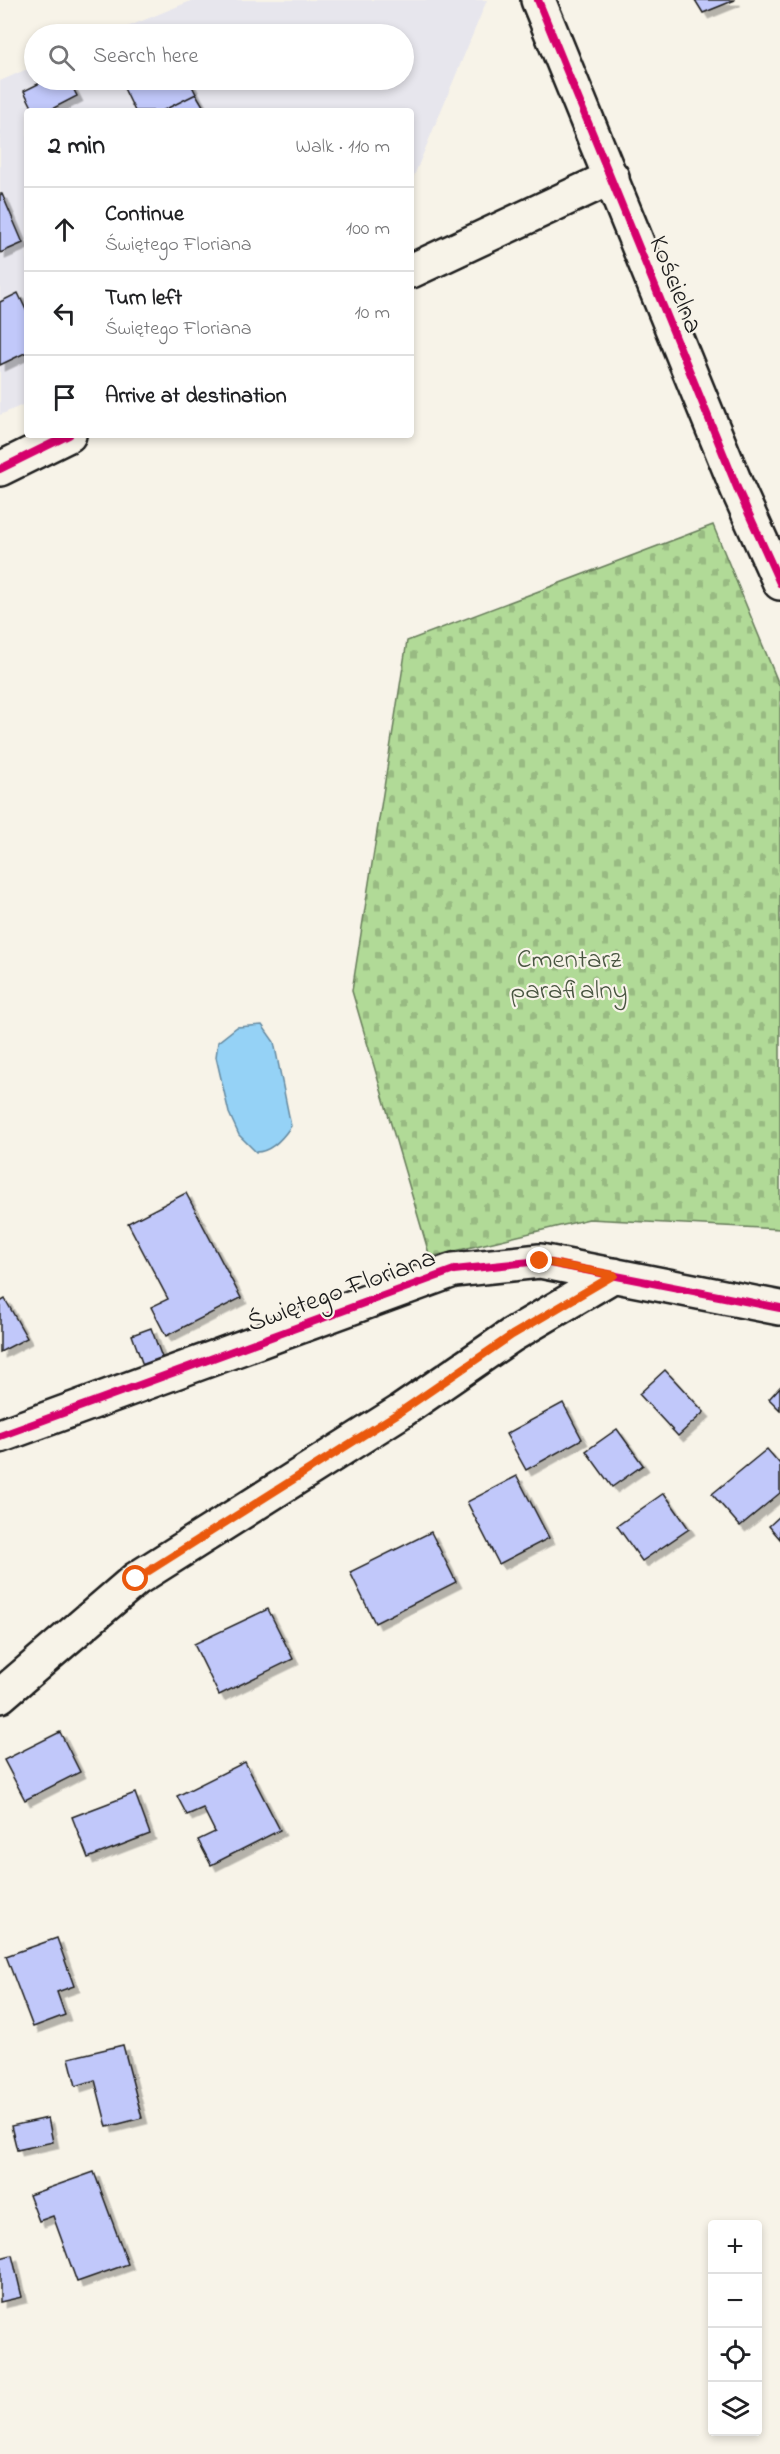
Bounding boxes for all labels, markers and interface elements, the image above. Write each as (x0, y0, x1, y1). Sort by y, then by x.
search box (24, 24, 414, 90)
icon: search (45, 41, 78, 74)
text: Search here (93, 41, 198, 73)
text: 2 min (48, 128, 105, 166)
text: Walk · 110 m (295, 133, 390, 162)
text: Continue (105, 199, 184, 231)
icon: ahead (48, 213, 81, 246)
text: 100 m (346, 215, 390, 244)
street label: Kościelna (637, 230, 712, 340)
text: Świętego Floriana (105, 231, 252, 260)
text: Turn left (105, 283, 182, 315)
icon: left (48, 297, 81, 330)
text: 10 m (354, 299, 390, 328)
text: Świętego Floriana (105, 315, 252, 344)
icon: arrive (48, 381, 81, 414)
text: Arrive at destination (105, 381, 287, 413)
park label: Cmentarz parafialny (510, 941, 628, 1011)
street label: Świętego Floriana (242, 1239, 442, 1344)
route end (526, 1247, 552, 1273)
route start (122, 1565, 148, 1591)
map controls (708, 2220, 762, 2436)
button: + (708, 2220, 762, 2274)
button: − (708, 2274, 762, 2328)
button: locate (708, 2328, 762, 2382)
button: layers (708, 2382, 762, 2436)

